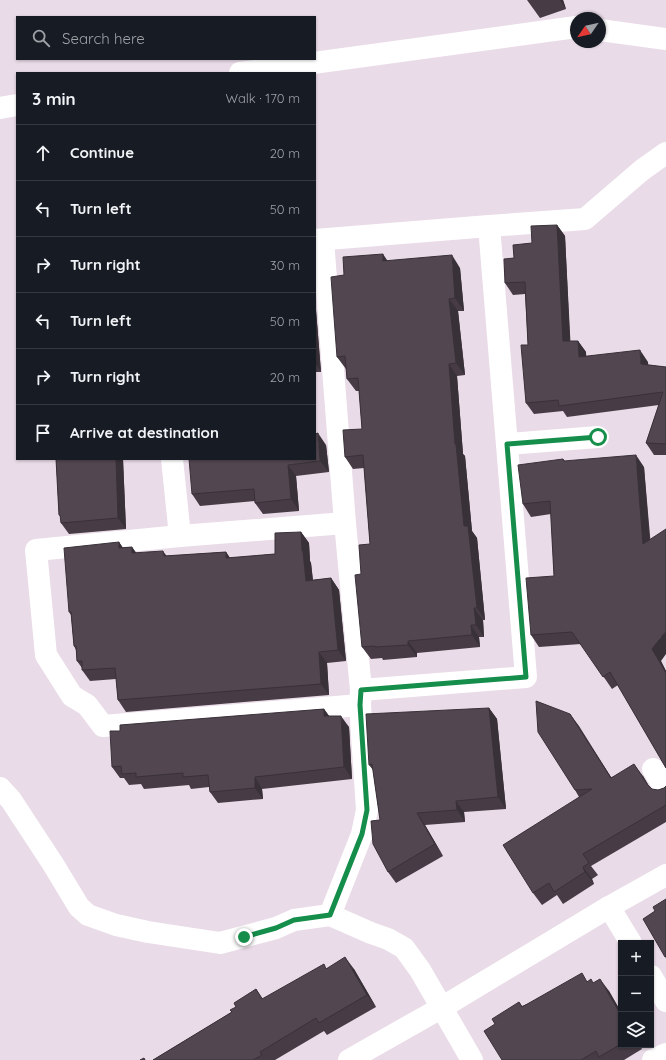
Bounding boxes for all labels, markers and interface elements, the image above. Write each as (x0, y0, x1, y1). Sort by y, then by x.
north arrow (570, 12, 606, 48)
search box (16, 16, 316, 60)
icon: search (30, 27, 52, 49)
text: Search here (62, 29, 145, 48)
text: 3 min (32, 88, 76, 109)
text: Walk · 170 m (225, 90, 300, 106)
icon: ahead (32, 142, 54, 164)
text: Continue (70, 143, 134, 162)
text: 20 m (270, 145, 300, 161)
icon: left (32, 198, 54, 220)
text: Turn left (70, 199, 132, 218)
text: 50 m (270, 201, 300, 217)
icon: right (32, 254, 54, 276)
text: Turn right (70, 255, 141, 274)
text: 30 m (270, 257, 300, 273)
icon: left (32, 310, 54, 332)
text: Turn left (70, 311, 132, 330)
text: 50 m (270, 313, 300, 329)
icon: right (32, 366, 54, 388)
text: Turn right (70, 367, 141, 386)
text: 20 m (270, 369, 300, 385)
icon: arrive (32, 422, 54, 444)
text: Arrive at destination (70, 423, 219, 442)
route start (589, 428, 607, 446)
route end (235, 928, 253, 946)
map controls (618, 940, 654, 1048)
button: + (618, 940, 654, 976)
button: − (618, 976, 654, 1012)
button: layers (618, 1012, 654, 1048)

